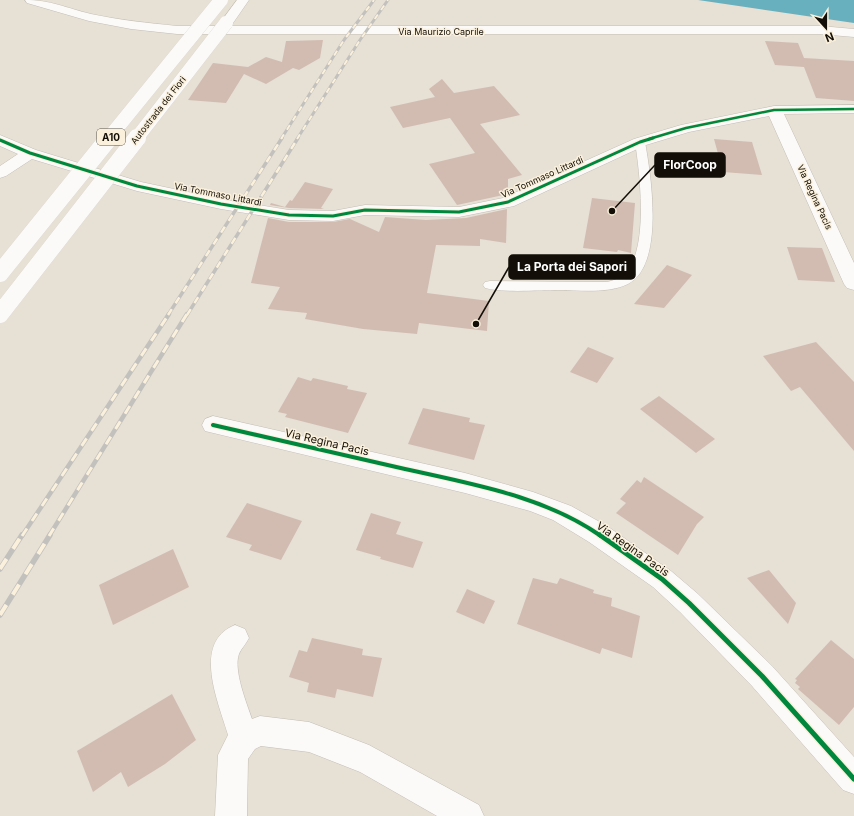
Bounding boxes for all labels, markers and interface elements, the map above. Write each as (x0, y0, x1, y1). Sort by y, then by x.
north arrow (806, 8, 846, 48)
street label: Via Maurizio Caprile (398, 26, 484, 37)
text: N (823, 29, 836, 45)
street label: Autostrada dei Fiori (128, 74, 188, 146)
road number: A10 (97, 129, 125, 145)
callout: FlorCoop (655, 153, 725, 177)
street label: Via Tommaso Littardi (499, 154, 585, 200)
text: FlorCoop (663, 157, 717, 172)
street label: Via Regina Pacis (795, 163, 835, 231)
street label: Via Tommaso Littardi (173, 180, 263, 208)
callout: La Porta dei Sapori (509, 255, 635, 279)
text: La Porta dei Sapori (517, 259, 627, 274)
street label: Via Regina Pacis (284, 426, 371, 459)
street label: Via Regina Pacis (594, 519, 672, 580)

